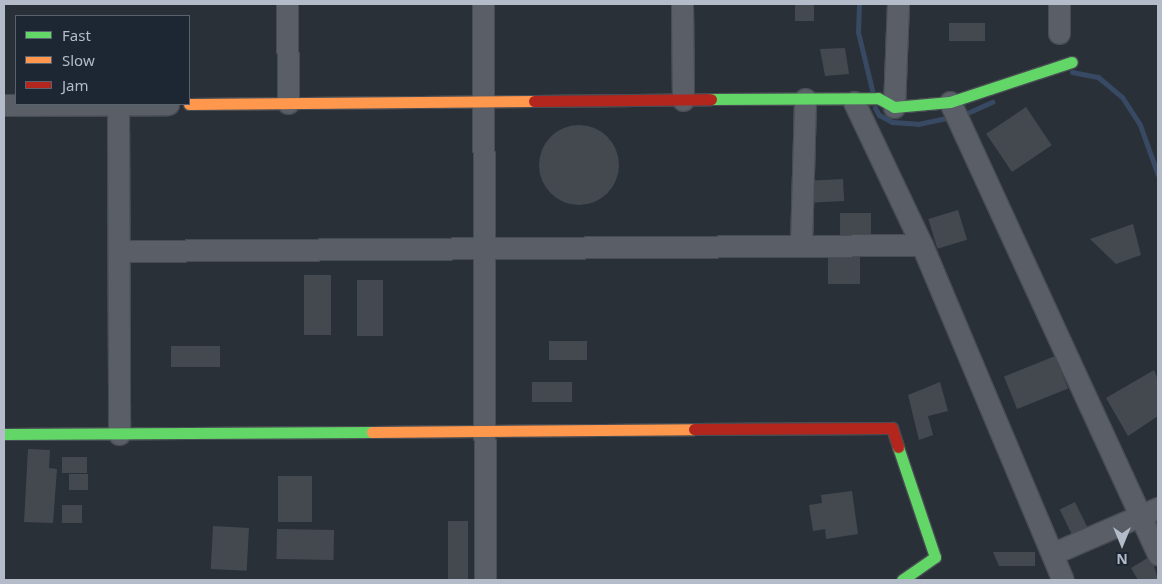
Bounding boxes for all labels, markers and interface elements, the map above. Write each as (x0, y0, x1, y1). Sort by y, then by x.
legend (15, 15, 190, 105)
text: Fast (62, 25, 91, 45)
text: Slow (62, 50, 95, 70)
text: Jam (62, 75, 89, 95)
north arrow (1097, 519, 1147, 569)
text: N (1116, 550, 1128, 569)

